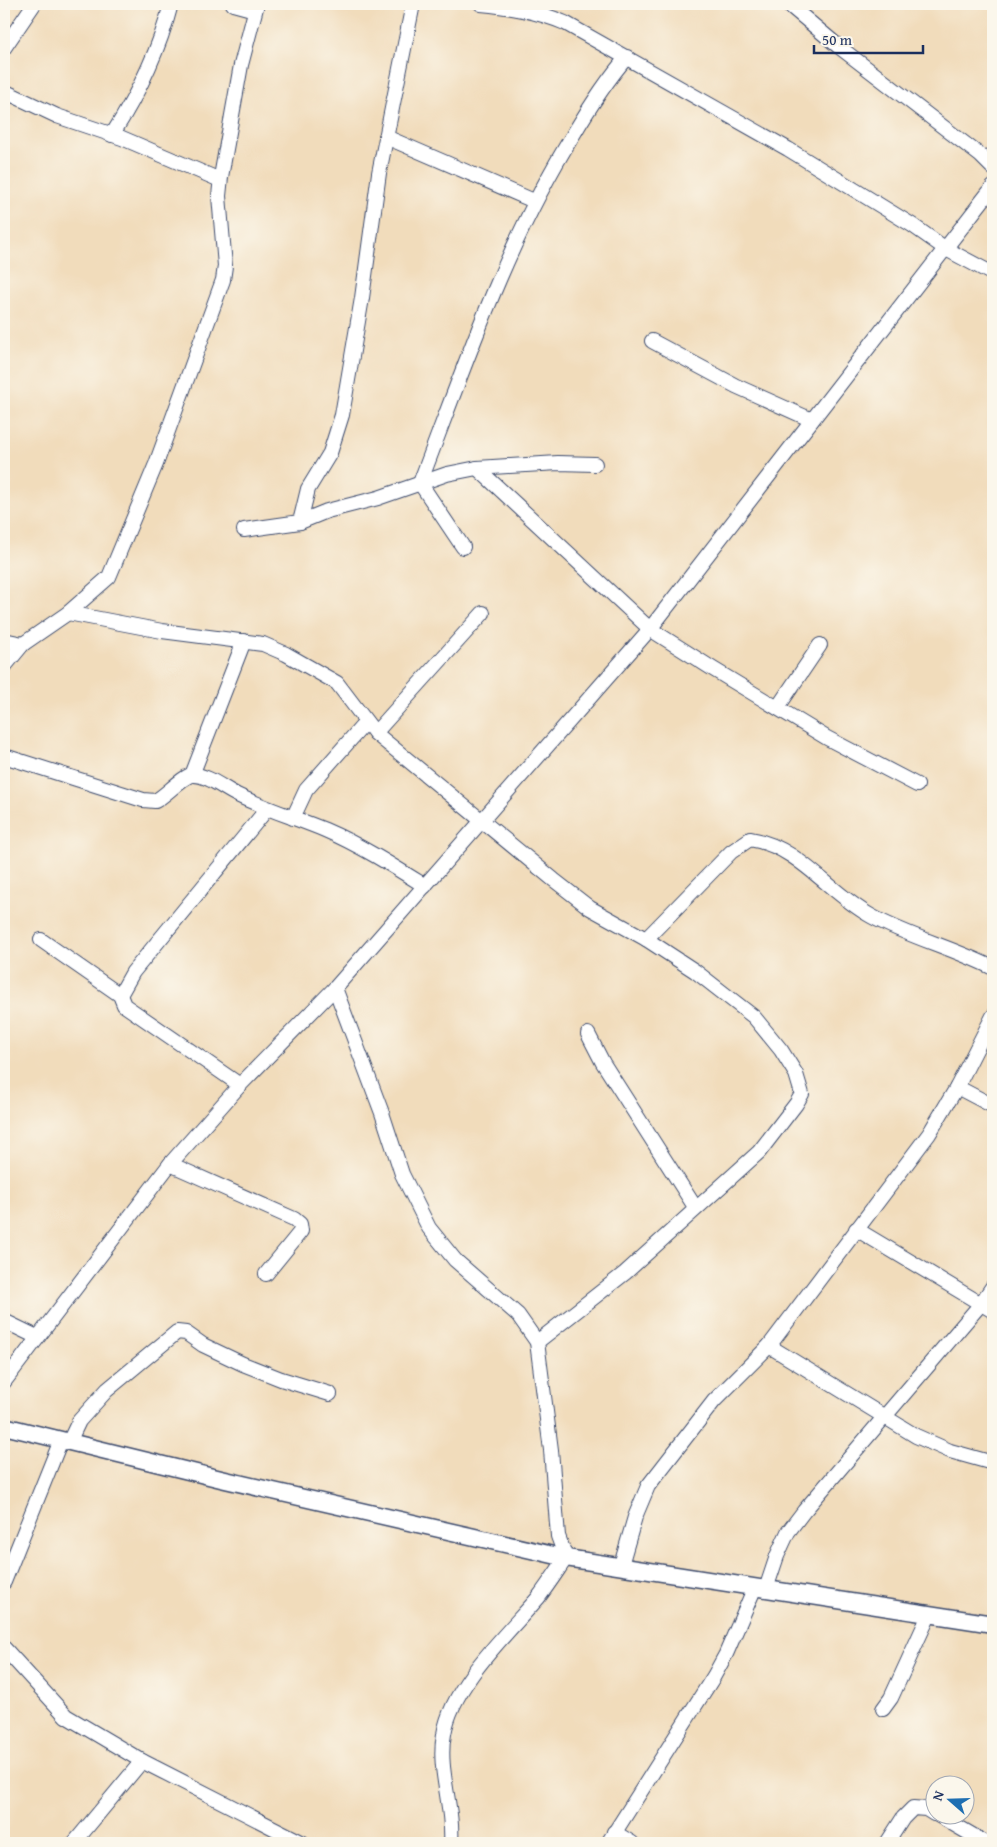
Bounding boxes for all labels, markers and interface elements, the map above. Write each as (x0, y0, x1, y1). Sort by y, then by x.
scale bar (814, 22, 923, 54)
text: 50 m (822, 29, 853, 50)
north arrow (924, 1774, 974, 1824)
text: N (927, 1787, 949, 1803)

